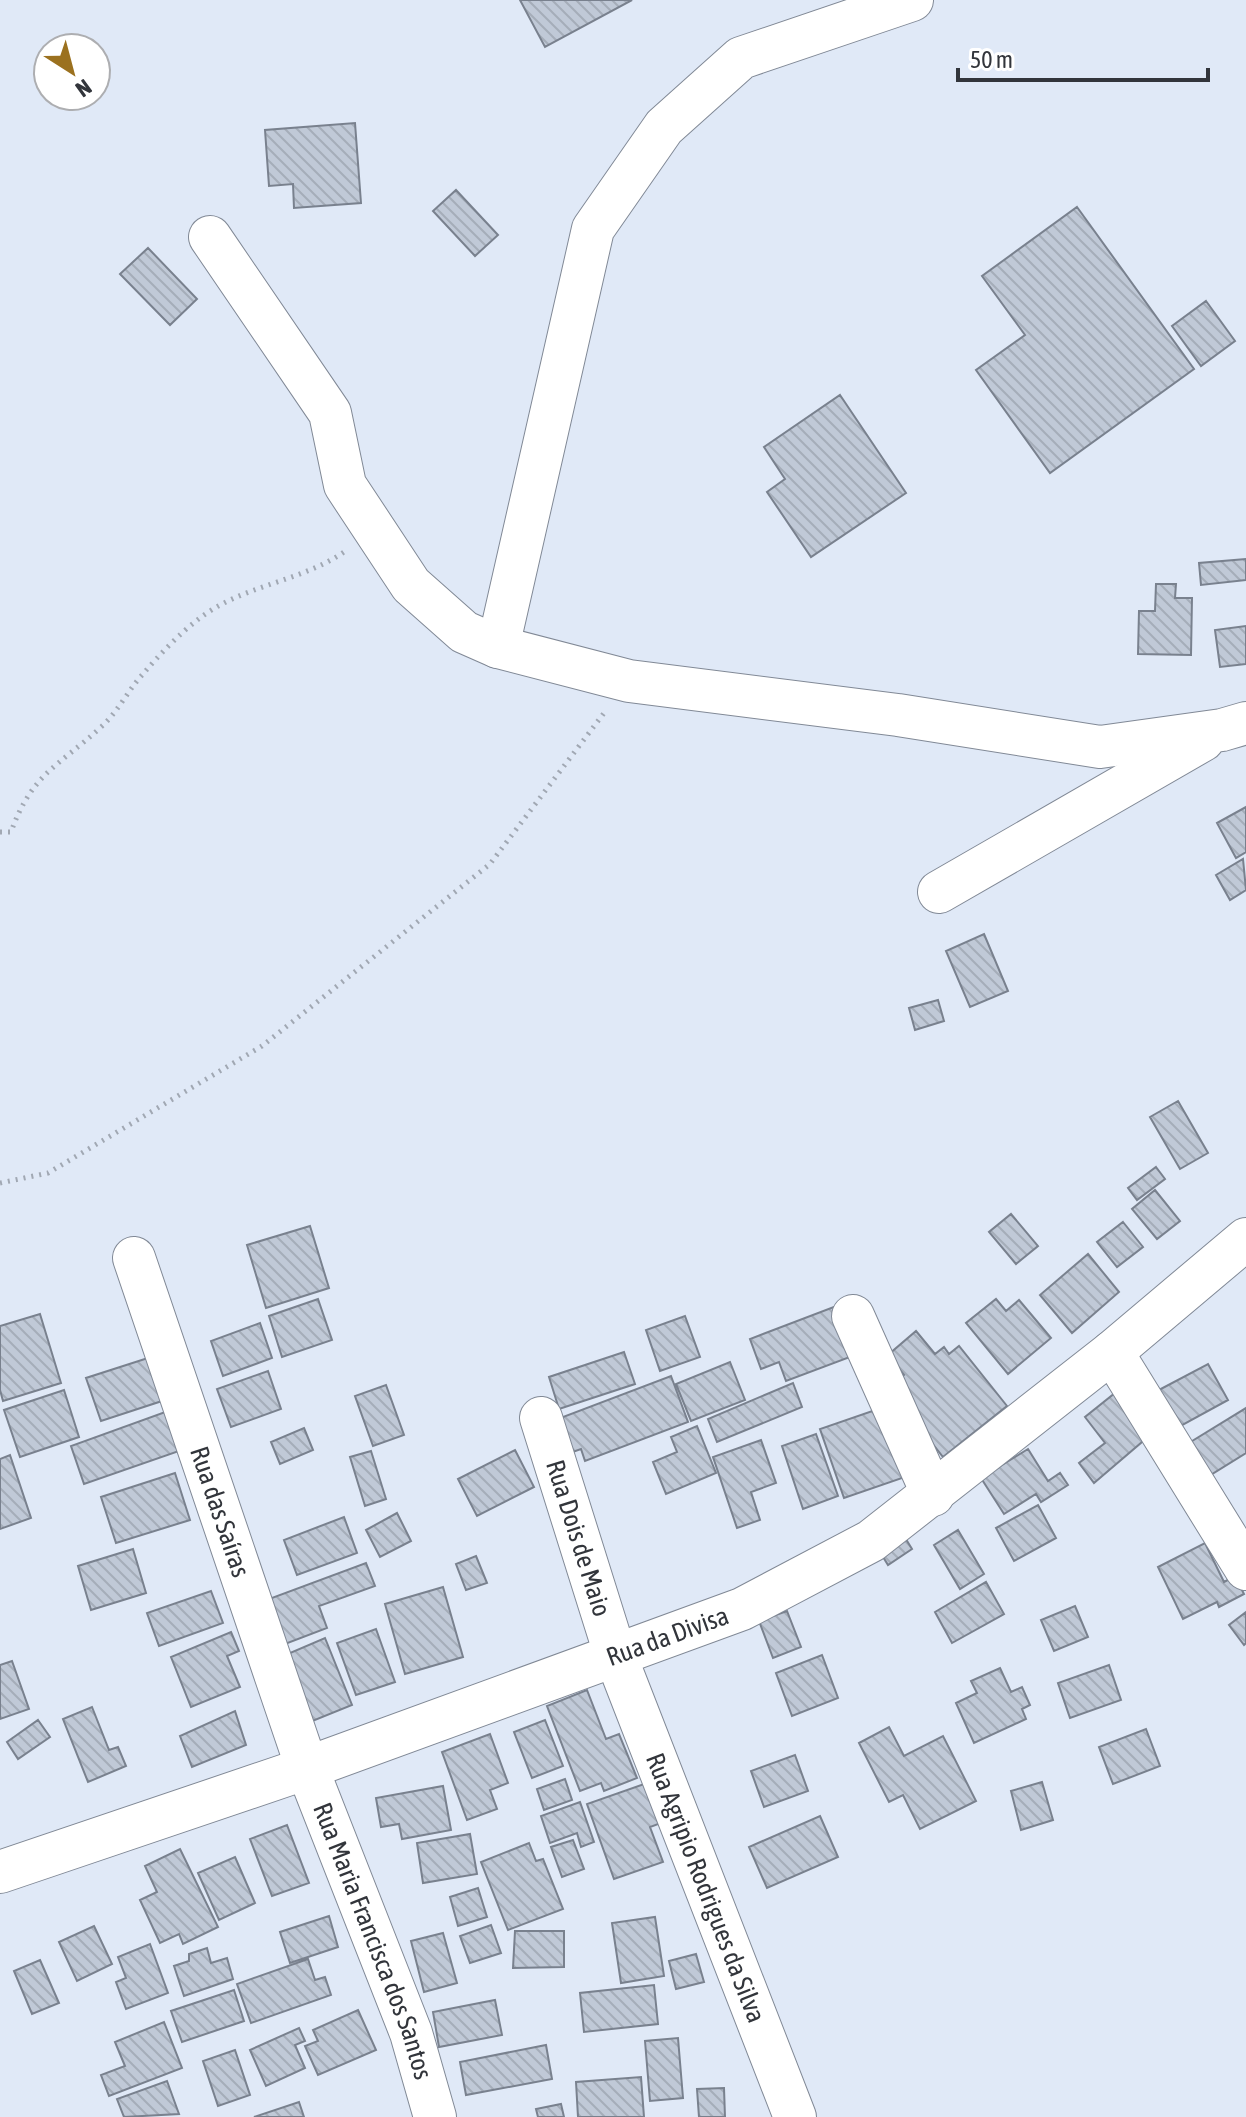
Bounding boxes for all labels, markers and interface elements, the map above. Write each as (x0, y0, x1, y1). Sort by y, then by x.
north arrow (32, 32, 112, 112)
scale bar (958, 32, 1208, 82)
text: 50 m (970, 46, 1013, 73)
text: N (71, 74, 97, 103)
street label: Rua das Saíras (184, 1443, 256, 1581)
street label: Rua Dois de Maio (540, 1456, 617, 1620)
street label: Rua da Divisa (602, 1600, 733, 1672)
street label: Rua Agripio Rodrigues da Silva (640, 1749, 772, 2027)
street label: Rua Maria Francisca dos Santos (307, 1799, 438, 2083)

